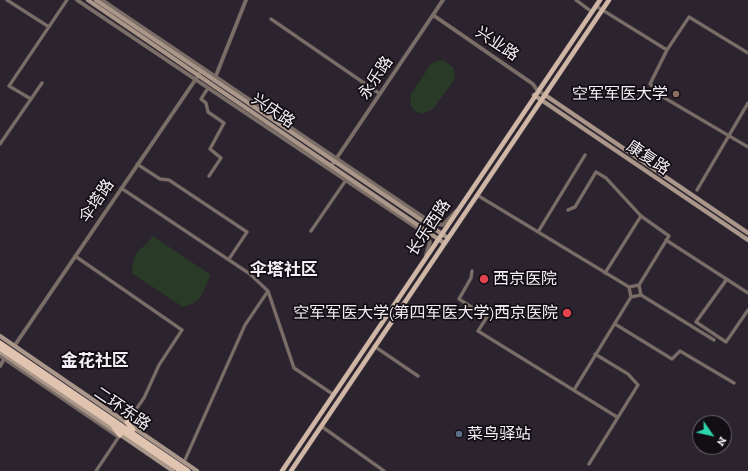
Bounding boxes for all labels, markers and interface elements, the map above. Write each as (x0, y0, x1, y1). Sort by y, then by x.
street label: 兴业路 (472, 23, 522, 65)
street label: 永乐路 (355, 53, 397, 103)
place label: 空军军医大学 (572, 84, 668, 104)
marker: 空军军医大学 (671, 89, 681, 99)
street label: 兴庆路 (248, 90, 298, 132)
street label: 康复路 (623, 137, 673, 179)
street label: 伞塔路 (76, 176, 118, 226)
street label: 长乐西路 (403, 196, 455, 260)
district label: 伞塔社区 (250, 260, 318, 280)
place label: 西京医院 (493, 269, 557, 289)
marker: 西京医院 (478, 273, 490, 285)
place label: 空军军医大学(第四军医大学)西京医院 (293, 303, 558, 323)
marker: 空军军医大学(第四军医大学)西京医院 (561, 307, 573, 319)
district label: 金花社区 (61, 351, 129, 371)
street label: 二环东路 (90, 383, 154, 435)
north arrow (692, 415, 732, 455)
place label: 菜鸟驿站 (467, 424, 531, 444)
marker: 菜鸟驿站 (454, 429, 464, 439)
text: N (714, 434, 729, 449)

